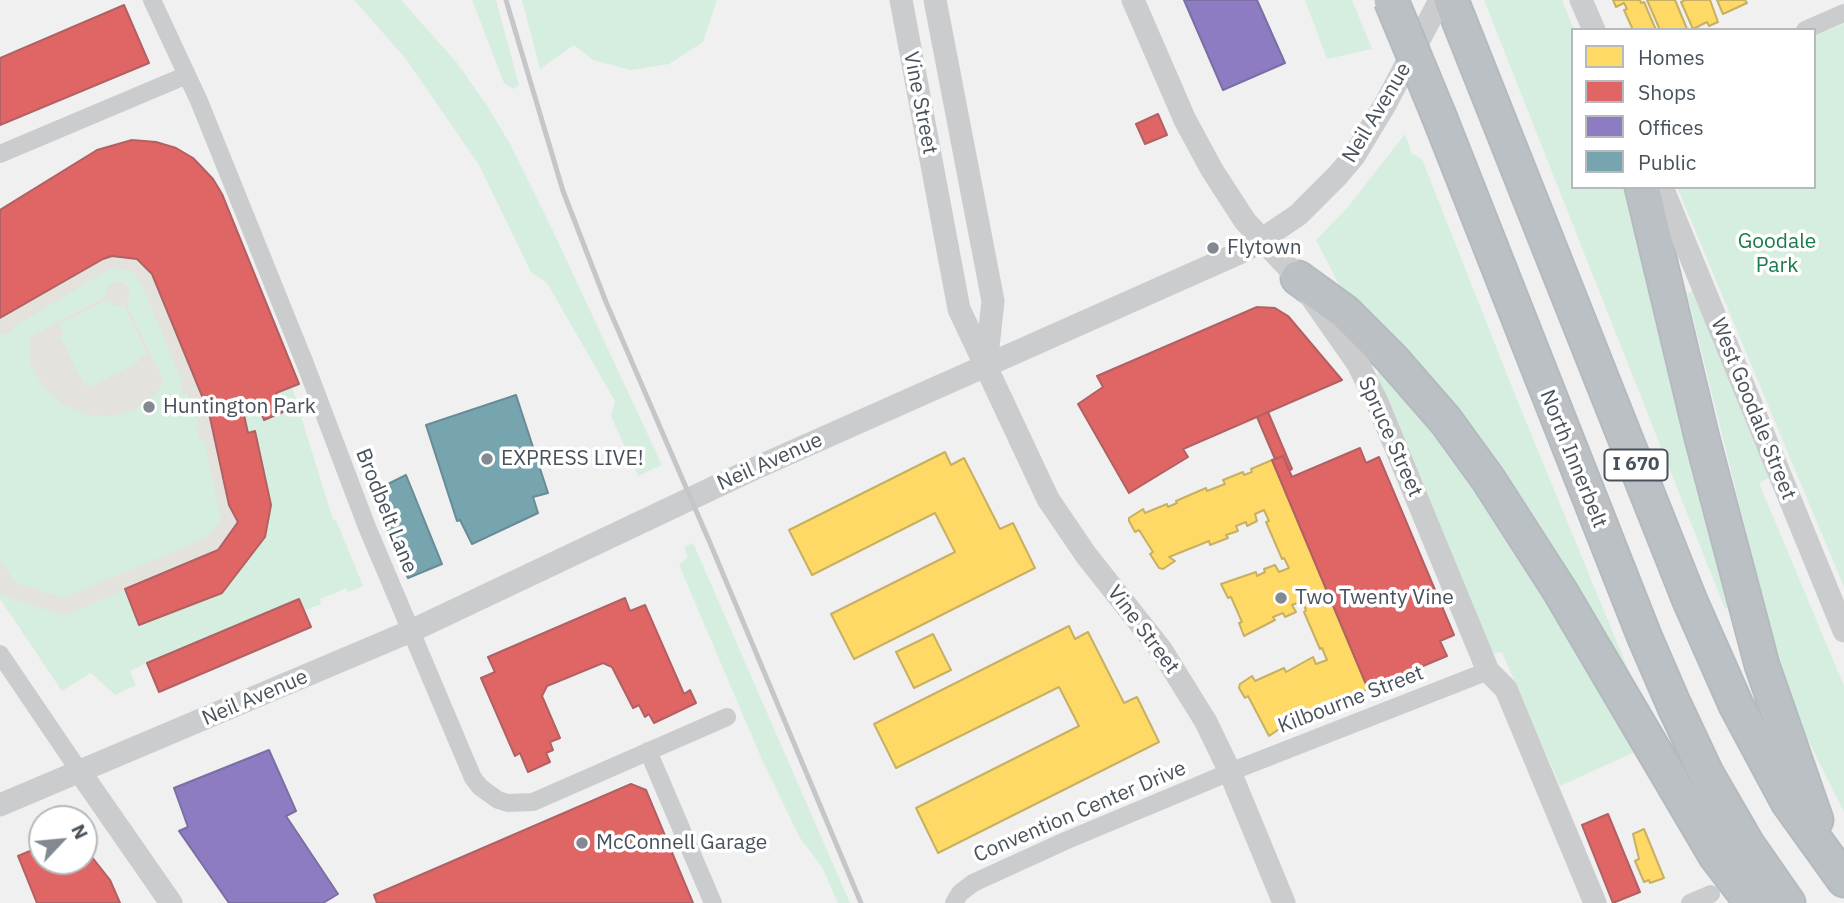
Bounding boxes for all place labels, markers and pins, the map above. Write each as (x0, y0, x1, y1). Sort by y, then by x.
place label: Flytown (1227, 235, 1302, 261)
marker: Flytown (1205, 240, 1221, 256)
place label: Huntington Park (163, 394, 316, 420)
marker: Huntington Park (141, 399, 157, 415)
place label: EXPRESS LIVE! (501, 446, 644, 472)
marker: EXPRESS LIVE! (479, 451, 495, 467)
place label: Two Twenty Vine (1295, 585, 1454, 611)
marker: Two Twenty Vine (1273, 590, 1289, 606)
place label: McConnell Garage (596, 830, 767, 856)
marker: McConnell Garage (574, 835, 590, 851)

